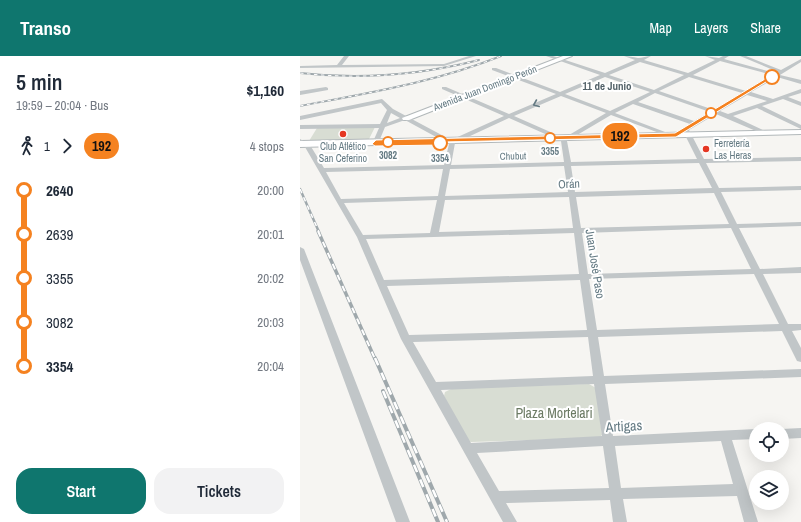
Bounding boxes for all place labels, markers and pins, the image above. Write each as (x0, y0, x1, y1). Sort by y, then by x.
unlabelled marker (764, 69, 780, 85)
unlabelled marker (705, 107, 717, 119)
marker: Club Atlético San Ceferino (338, 129, 348, 139)
marker: 3355 (544, 132, 556, 144)
marker: 3354 (432, 135, 448, 151)
marker: 3082 (382, 136, 394, 148)
place label: Ferretería Las Heras (714, 137, 751, 162)
place label: Club Atlético San Ceferino (319, 140, 368, 165)
marker: Ferretería Las Heras (701, 144, 711, 154)
place label: 3355 (541, 145, 560, 158)
place label: 3082 (379, 149, 398, 162)
place label: 3354 (431, 152, 450, 165)

